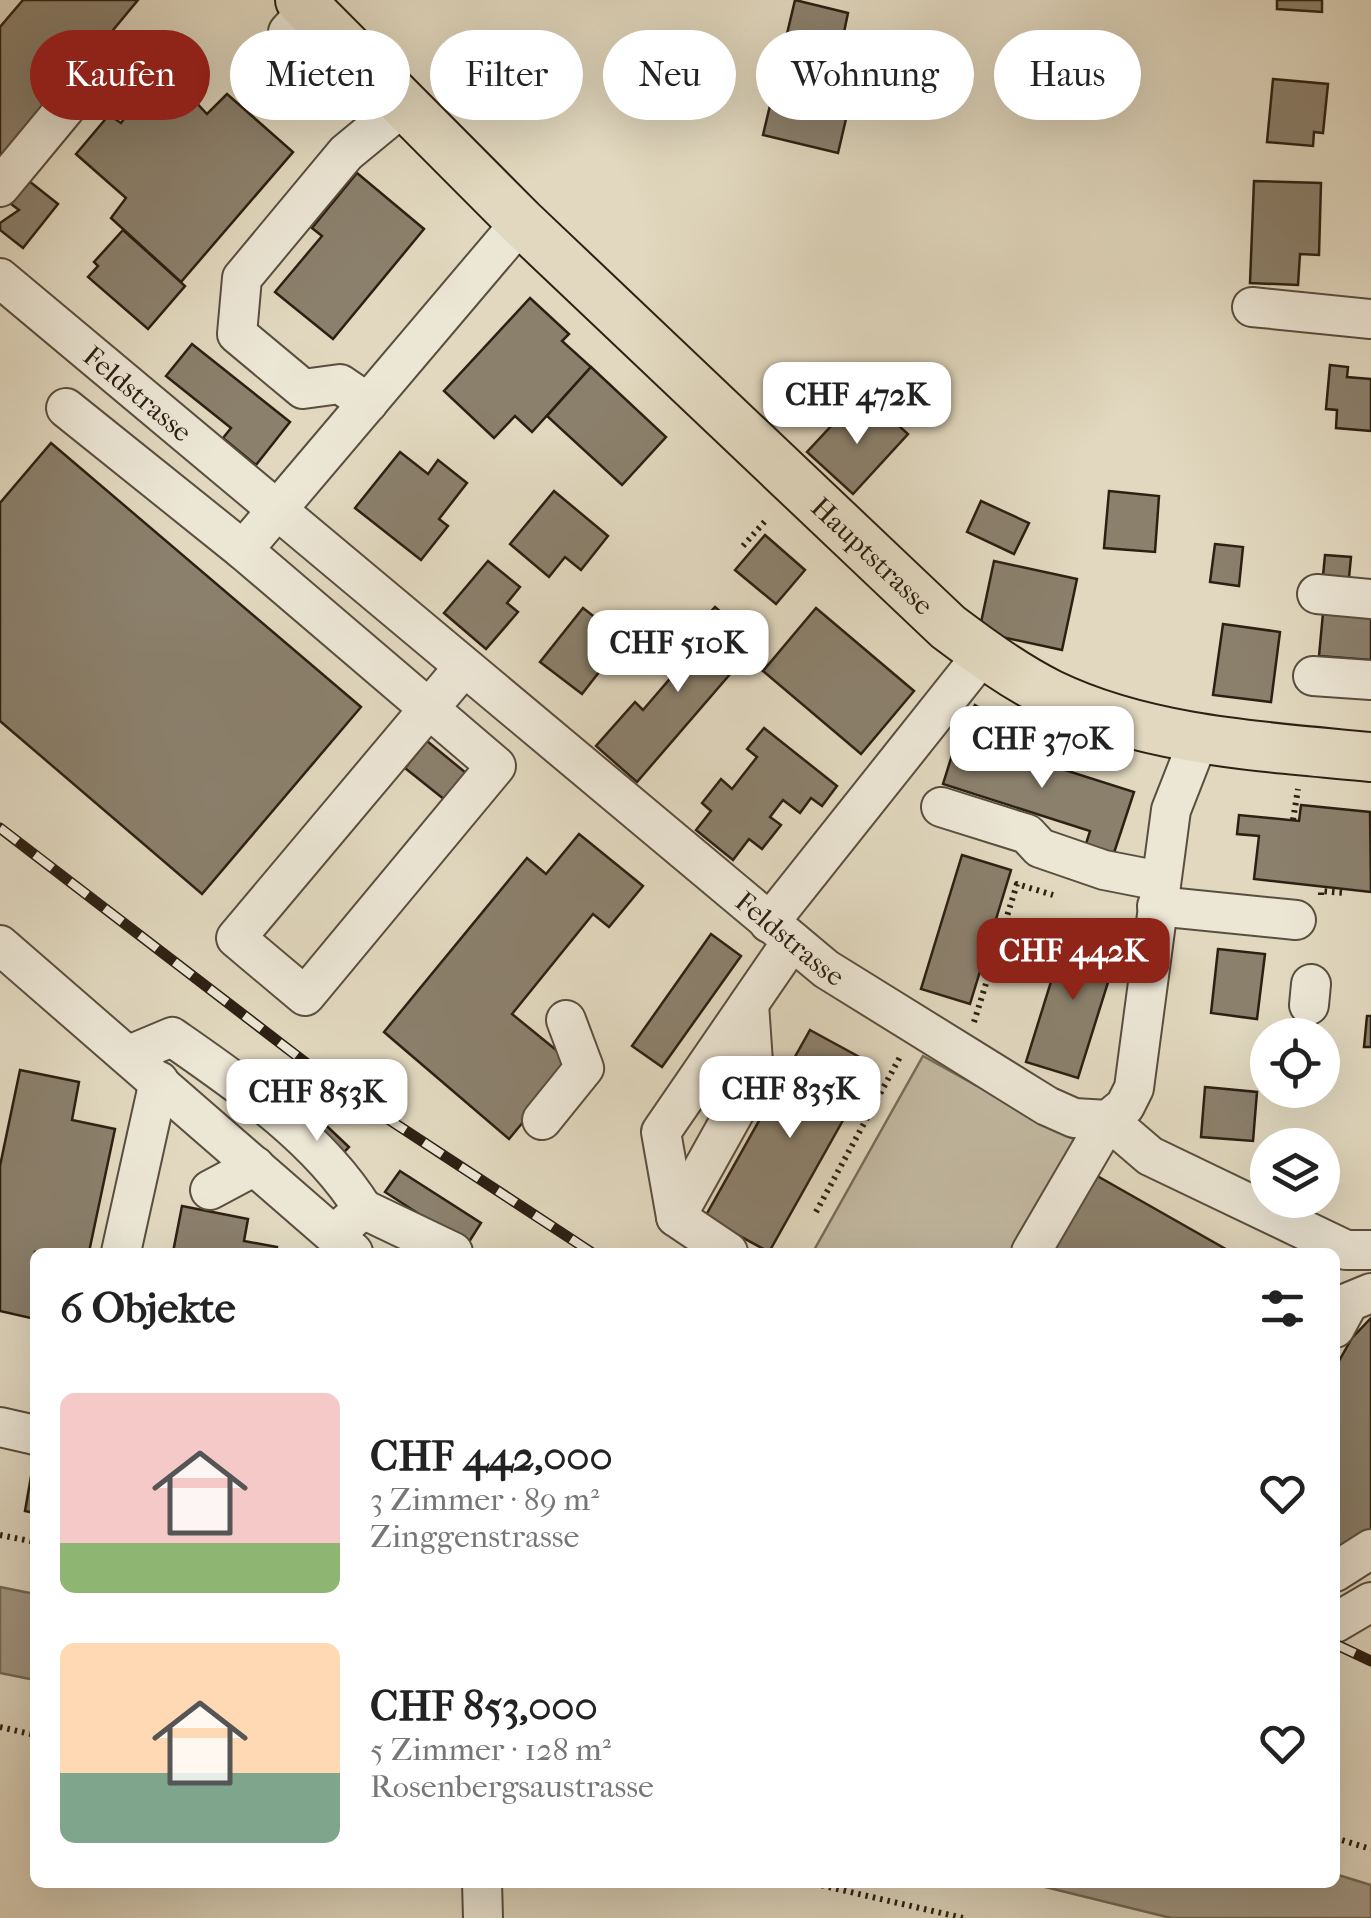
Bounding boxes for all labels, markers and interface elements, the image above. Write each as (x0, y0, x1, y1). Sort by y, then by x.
chip: Kaufen (30, 30, 210, 120)
chip: Mieten (230, 30, 410, 120)
chip: Filter (430, 30, 583, 120)
chip: Neu (603, 30, 736, 120)
chip: Wohnung (756, 30, 974, 120)
chip: Haus (994, 30, 1141, 120)
street label: Feldstrasse (77, 339, 199, 449)
pin: CHF 472K (754, 362, 960, 447)
text: CHF 472K (785, 376, 929, 413)
street label: Hauptstrasse (804, 490, 940, 622)
pin: CHF 510K (575, 610, 781, 695)
text: CHF 510K (610, 624, 746, 661)
pin: CHF 370K (939, 706, 1145, 791)
text: CHF 370K (972, 720, 1112, 757)
street label: Feldstrasse (729, 885, 850, 993)
pin: CHF 442K (970, 918, 1176, 1003)
text: CHF 442K (999, 932, 1147, 969)
map controls (1250, 1018, 1340, 1218)
button: locate (1250, 1018, 1340, 1108)
pin: CHF 835K (687, 1056, 893, 1141)
pin: CHF 853K (214, 1059, 420, 1144)
text: CHF 835K (721, 1070, 859, 1107)
text: CHF 853K (248, 1073, 386, 1110)
button: layers (1250, 1128, 1340, 1218)
icon: filters (1255, 1281, 1310, 1336)
text: 6 Objekte (60, 1284, 236, 1333)
text: CHF 442,000 (370, 1432, 613, 1481)
icon: home (140, 1433, 260, 1553)
icon: heart (1255, 1466, 1310, 1521)
text: 3 Zimmer · 89 m² (370, 1481, 599, 1518)
text: Zinggenstrasse (370, 1518, 579, 1555)
text: CHF 853,000 (370, 1682, 598, 1731)
icon: home (140, 1683, 260, 1803)
icon: heart (1255, 1716, 1310, 1771)
text: 5 Zimmer · 128 m² (370, 1731, 611, 1768)
text: Rosenbergsaustrasse (370, 1768, 654, 1805)

